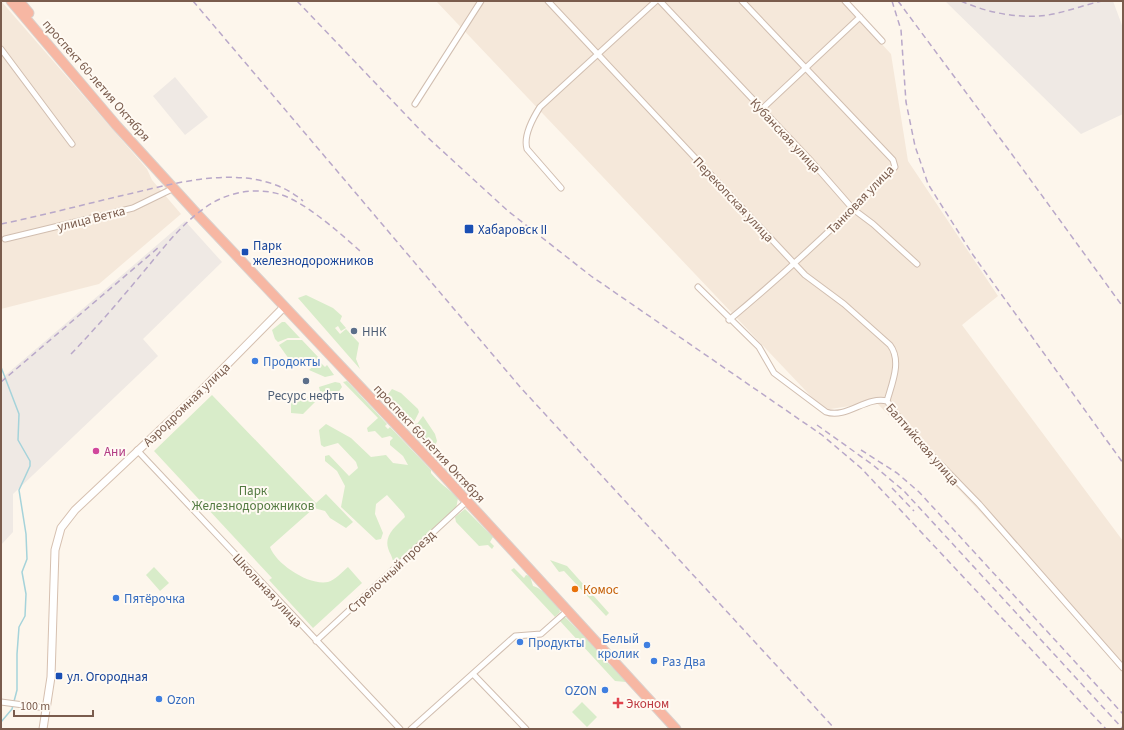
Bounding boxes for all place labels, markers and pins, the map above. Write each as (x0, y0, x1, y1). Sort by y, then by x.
place label: Хабаровск II (478, 221, 547, 239)
marker: Хабаровск II (463, 223, 475, 235)
place label: Парк железнодорожников (253, 237, 374, 270)
marker: Парк железнодорожников (240, 247, 250, 257)
place label: ННК (362, 323, 387, 341)
marker: ННК (349, 326, 359, 336)
place label: Продокты (263, 353, 321, 371)
marker: Продокты (250, 356, 260, 366)
marker: Ресурс нефть (301, 376, 311, 386)
place label: Ресурс нефть (268, 387, 344, 405)
place label: Ани (104, 443, 126, 461)
marker: Ани (91, 446, 101, 456)
place label: Комос (583, 581, 619, 599)
marker: Комос (570, 584, 580, 594)
place label: Пятёрочка (124, 590, 185, 608)
marker: Пятёрочка (111, 593, 121, 603)
place label: Белый кролик (598, 630, 640, 663)
place label: Продукты (528, 634, 585, 652)
marker: Продукты (515, 637, 525, 647)
marker: Белый кролик (642, 640, 652, 650)
place label: Раз Два (662, 653, 705, 671)
marker: Раз Два (649, 656, 659, 666)
place label: ул. Огородная (67, 668, 148, 686)
marker: ул. Огородная (54, 671, 64, 681)
place label: OZON (565, 682, 597, 700)
marker: OZON (600, 685, 610, 695)
place label: Ozon (167, 691, 195, 709)
marker: Ozon (154, 694, 164, 704)
place label: Эконом (626, 695, 669, 713)
marker: Эконом (613, 698, 623, 708)

